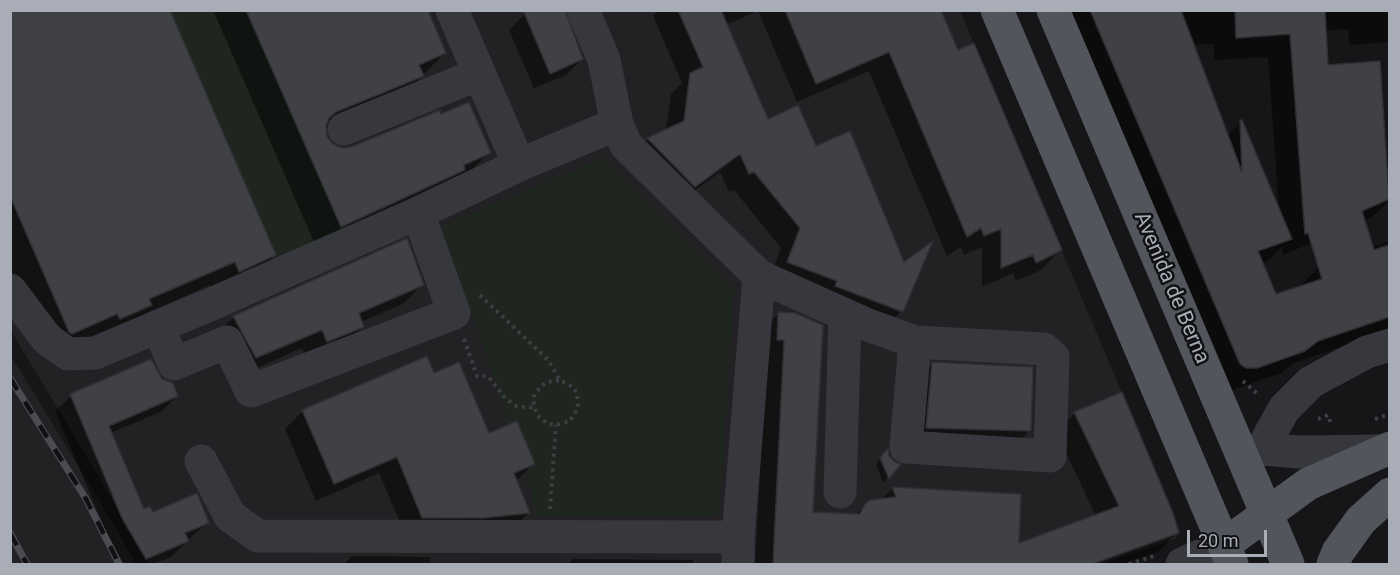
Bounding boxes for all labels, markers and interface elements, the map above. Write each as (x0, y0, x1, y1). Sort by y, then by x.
street label: Avenida de Berna (1128, 208, 1214, 368)
scale bar (1190, 518, 1270, 556)
text: 20 m (1198, 530, 1238, 551)

